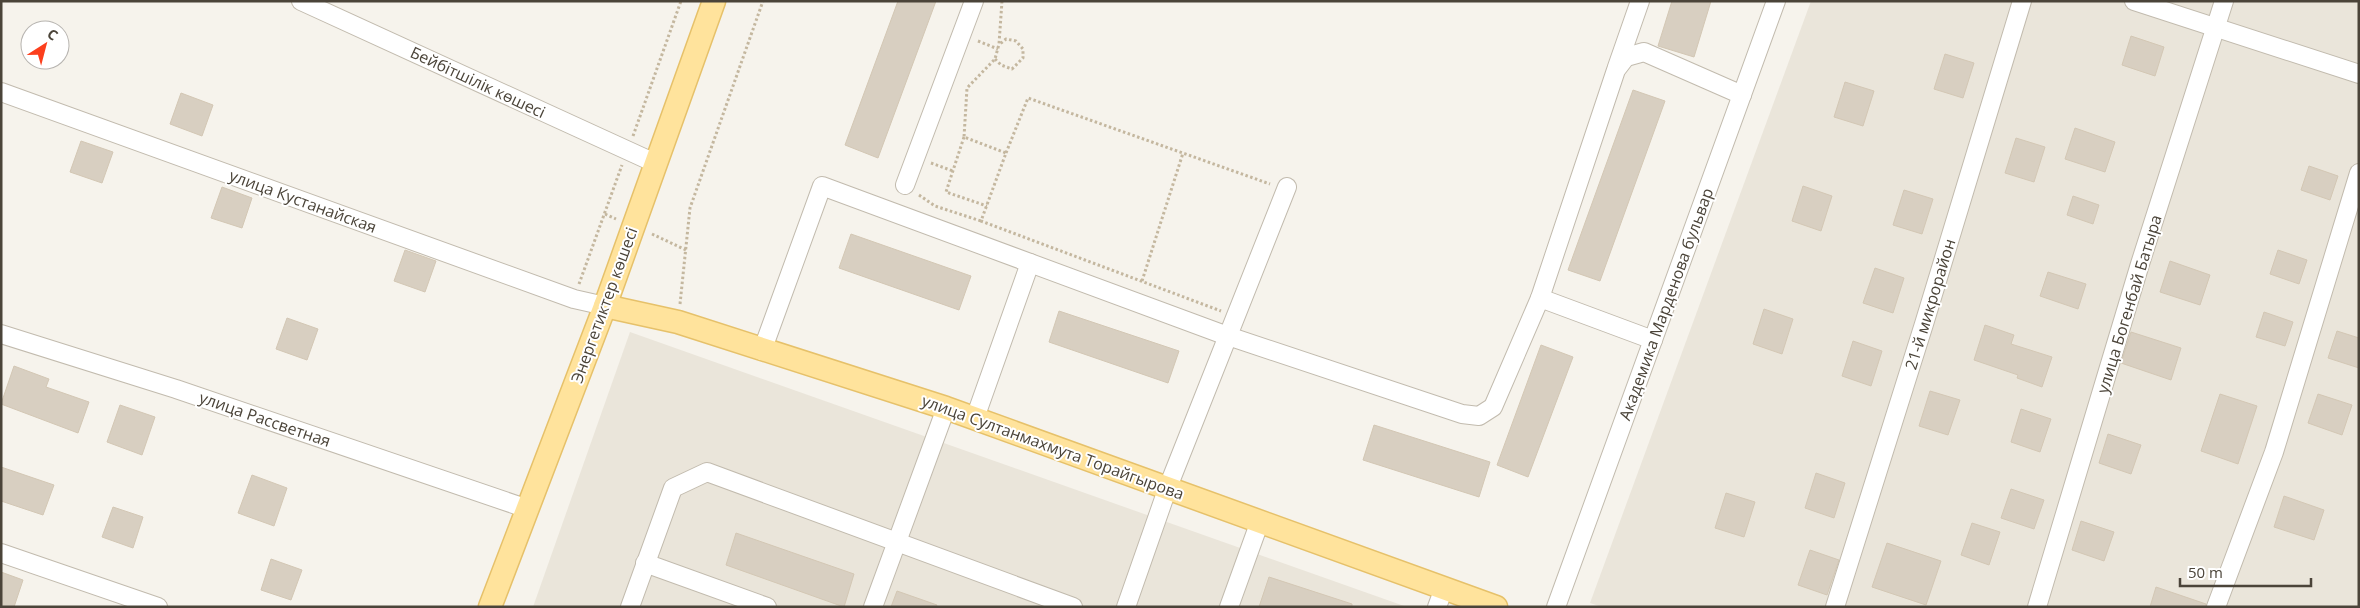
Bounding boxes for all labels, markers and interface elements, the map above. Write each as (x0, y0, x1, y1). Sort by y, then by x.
north arrow (20, 20, 70, 70)
text: С (44, 24, 62, 44)
street label: Бейбітшілік көшесі (407, 41, 549, 123)
street label: улица Кустанайская (226, 164, 380, 238)
street label: Академика Марденова бульвар (1614, 185, 1718, 423)
street label: улица Богенбай Батыра (2091, 212, 2167, 396)
street label: Энергетиктер көшесі (566, 224, 642, 386)
street label: 21-й микрорайон (1900, 236, 1960, 372)
street label: улица Рассветная (196, 386, 334, 452)
street label: улица Султанмахмута Торайгырова (919, 389, 1187, 505)
scale bar (2180, 556, 2311, 588)
text: 50 m (2188, 562, 2223, 582)

